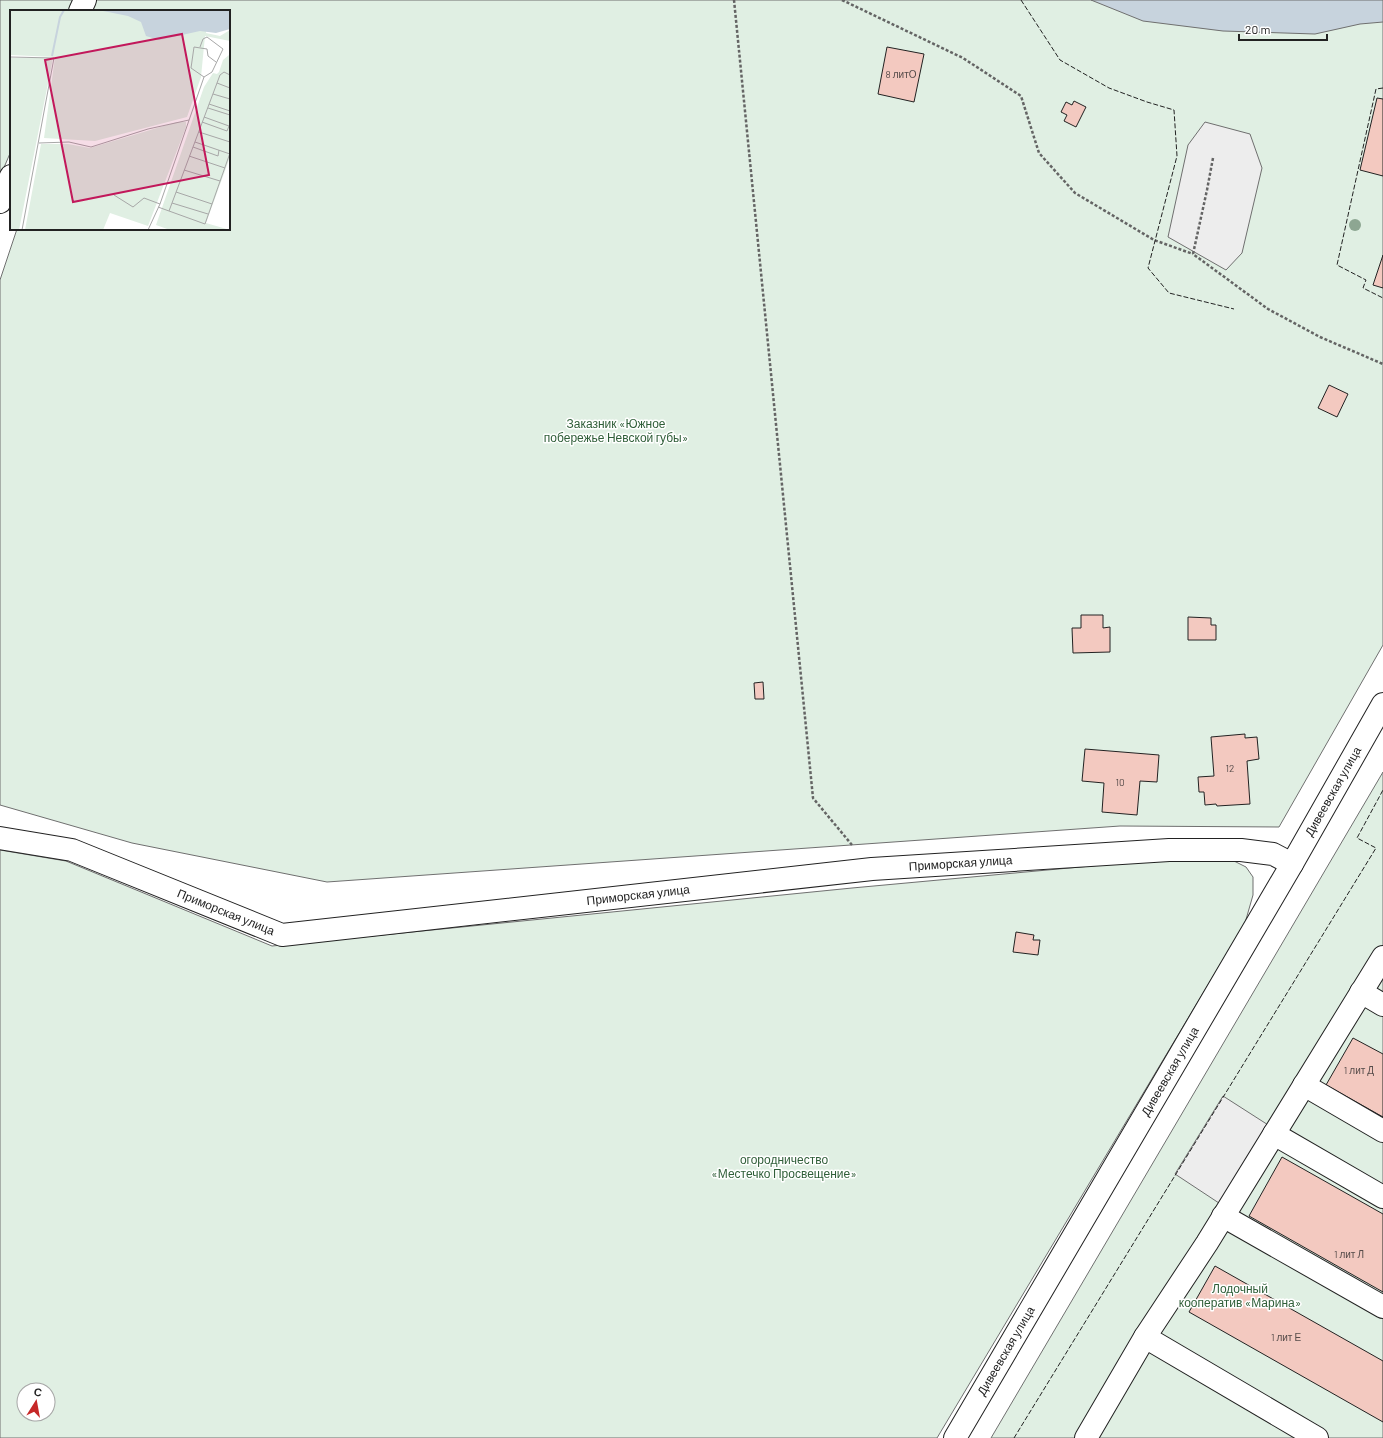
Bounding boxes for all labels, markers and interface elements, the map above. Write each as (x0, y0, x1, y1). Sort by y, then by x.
inset map (10, 10, 230, 230)
scale bar (1239, 16, 1327, 42)
text: 20 m (1245, 22, 1271, 36)
house number: 8 литО (886, 68, 917, 80)
park label: Заказник «Южное побережье Невской губы» (544, 416, 688, 445)
street label: Дивеевская улица (1301, 743, 1364, 839)
house number: 12 (1226, 762, 1234, 774)
house number: 10 (1115, 776, 1125, 788)
street label: Приморская улица (908, 852, 1013, 873)
street label: Приморская улица (586, 881, 691, 907)
street label: Приморская улица (176, 885, 277, 937)
street label: Дивеевская улица (1138, 1024, 1201, 1119)
house number: 1 лит Д (1344, 1064, 1374, 1076)
park label: огородничество «Местечко Просвещение» (711, 1152, 857, 1181)
house number: 1 лит Л (1334, 1248, 1364, 1260)
park label: Лодочный кооператив «Марина» (1179, 1281, 1301, 1310)
street label: Дивеевская улица (974, 1303, 1037, 1398)
house number: 1 лит Е (1271, 1331, 1301, 1343)
north arrow (16, 1382, 56, 1422)
text: С (33, 1385, 43, 1399)

